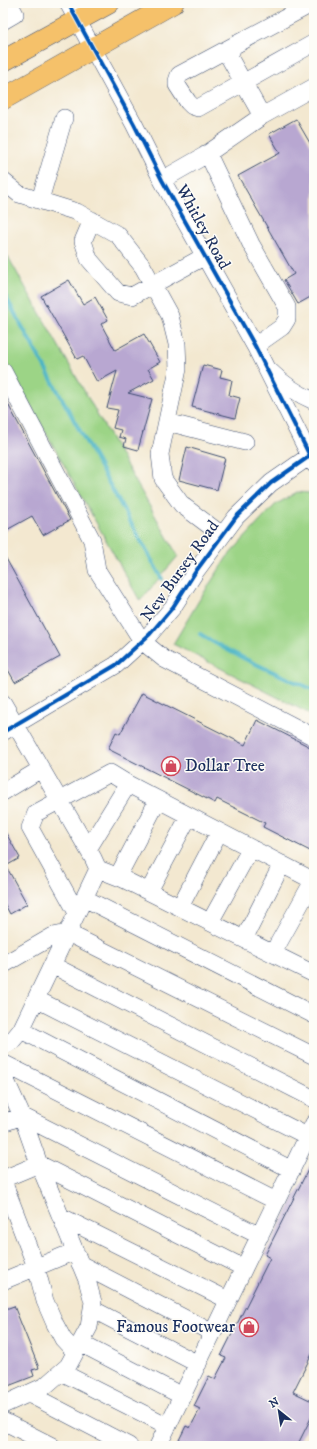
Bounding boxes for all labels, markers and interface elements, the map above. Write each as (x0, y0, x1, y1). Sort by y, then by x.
street label: Whitley Road (170, 180, 236, 274)
street label: New Bursey Road (136, 516, 224, 626)
shop icon: Dollar Tree (160, 755, 182, 777)
place label: Dollar Tree (185, 755, 265, 777)
place label: Famous Footwear (116, 1316, 236, 1338)
shop icon: Famous Footwear (238, 1316, 260, 1338)
north arrow (259, 1391, 299, 1431)
text: N (267, 1395, 282, 1412)

